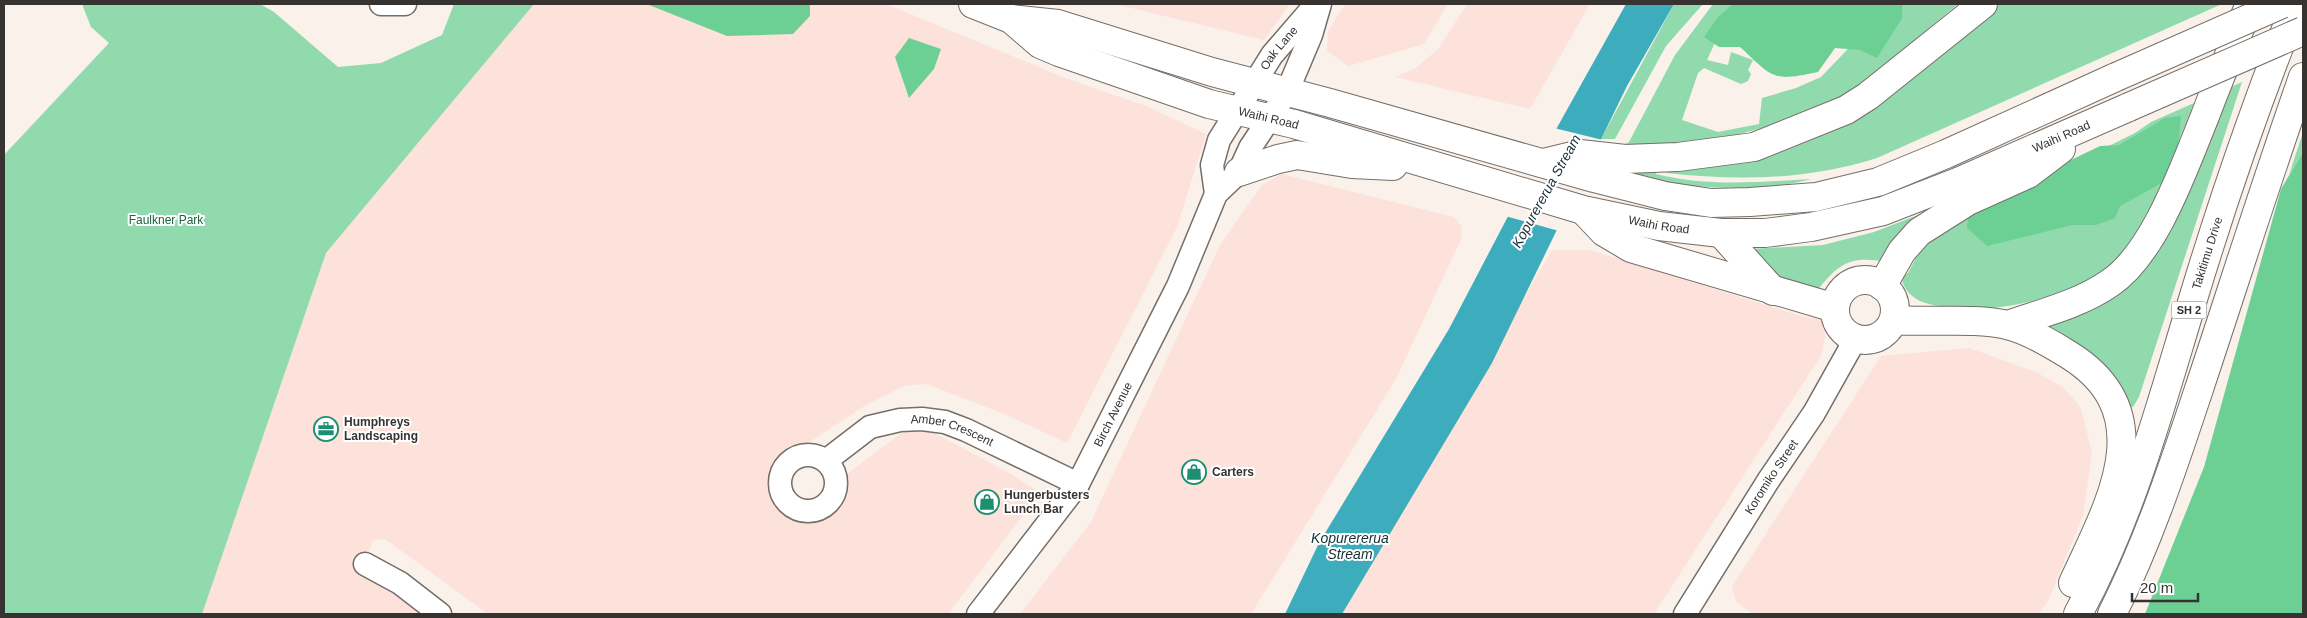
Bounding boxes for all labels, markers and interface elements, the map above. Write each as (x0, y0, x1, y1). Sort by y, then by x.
street label: Oak Lane (1257, 23, 1301, 73)
street label: Waihi Road (1237, 104, 1301, 132)
street label: Waihi Road (2030, 118, 2092, 155)
water label: Kopurererua Stream (1508, 131, 1584, 250)
park label: Faulkner Park (129, 213, 204, 227)
street label: Waihi Road (1627, 213, 1690, 236)
street label: Takitimu Drive (2189, 215, 2225, 291)
road number: SH 2 (2172, 302, 2206, 318)
street label: Birch Avenue (1091, 379, 1135, 449)
street label: Amber Crescent (910, 412, 996, 449)
place label: Humphreys Landscaping (344, 415, 418, 443)
office icon: Humphreys Landscaping (313, 416, 339, 442)
street label: Koromiko Street (1742, 437, 1801, 517)
shop icon: Carters (1181, 459, 1207, 485)
place label: Carters (1212, 465, 1254, 479)
place label: Hungerbusters Lunch Bar (1004, 488, 1090, 516)
shop icon: Hungerbusters Lunch Bar (974, 489, 1000, 515)
water label: Kopurererua Stream (1311, 530, 1389, 562)
scale bar (2132, 570, 2198, 602)
text: 20 m (2140, 579, 2173, 596)

